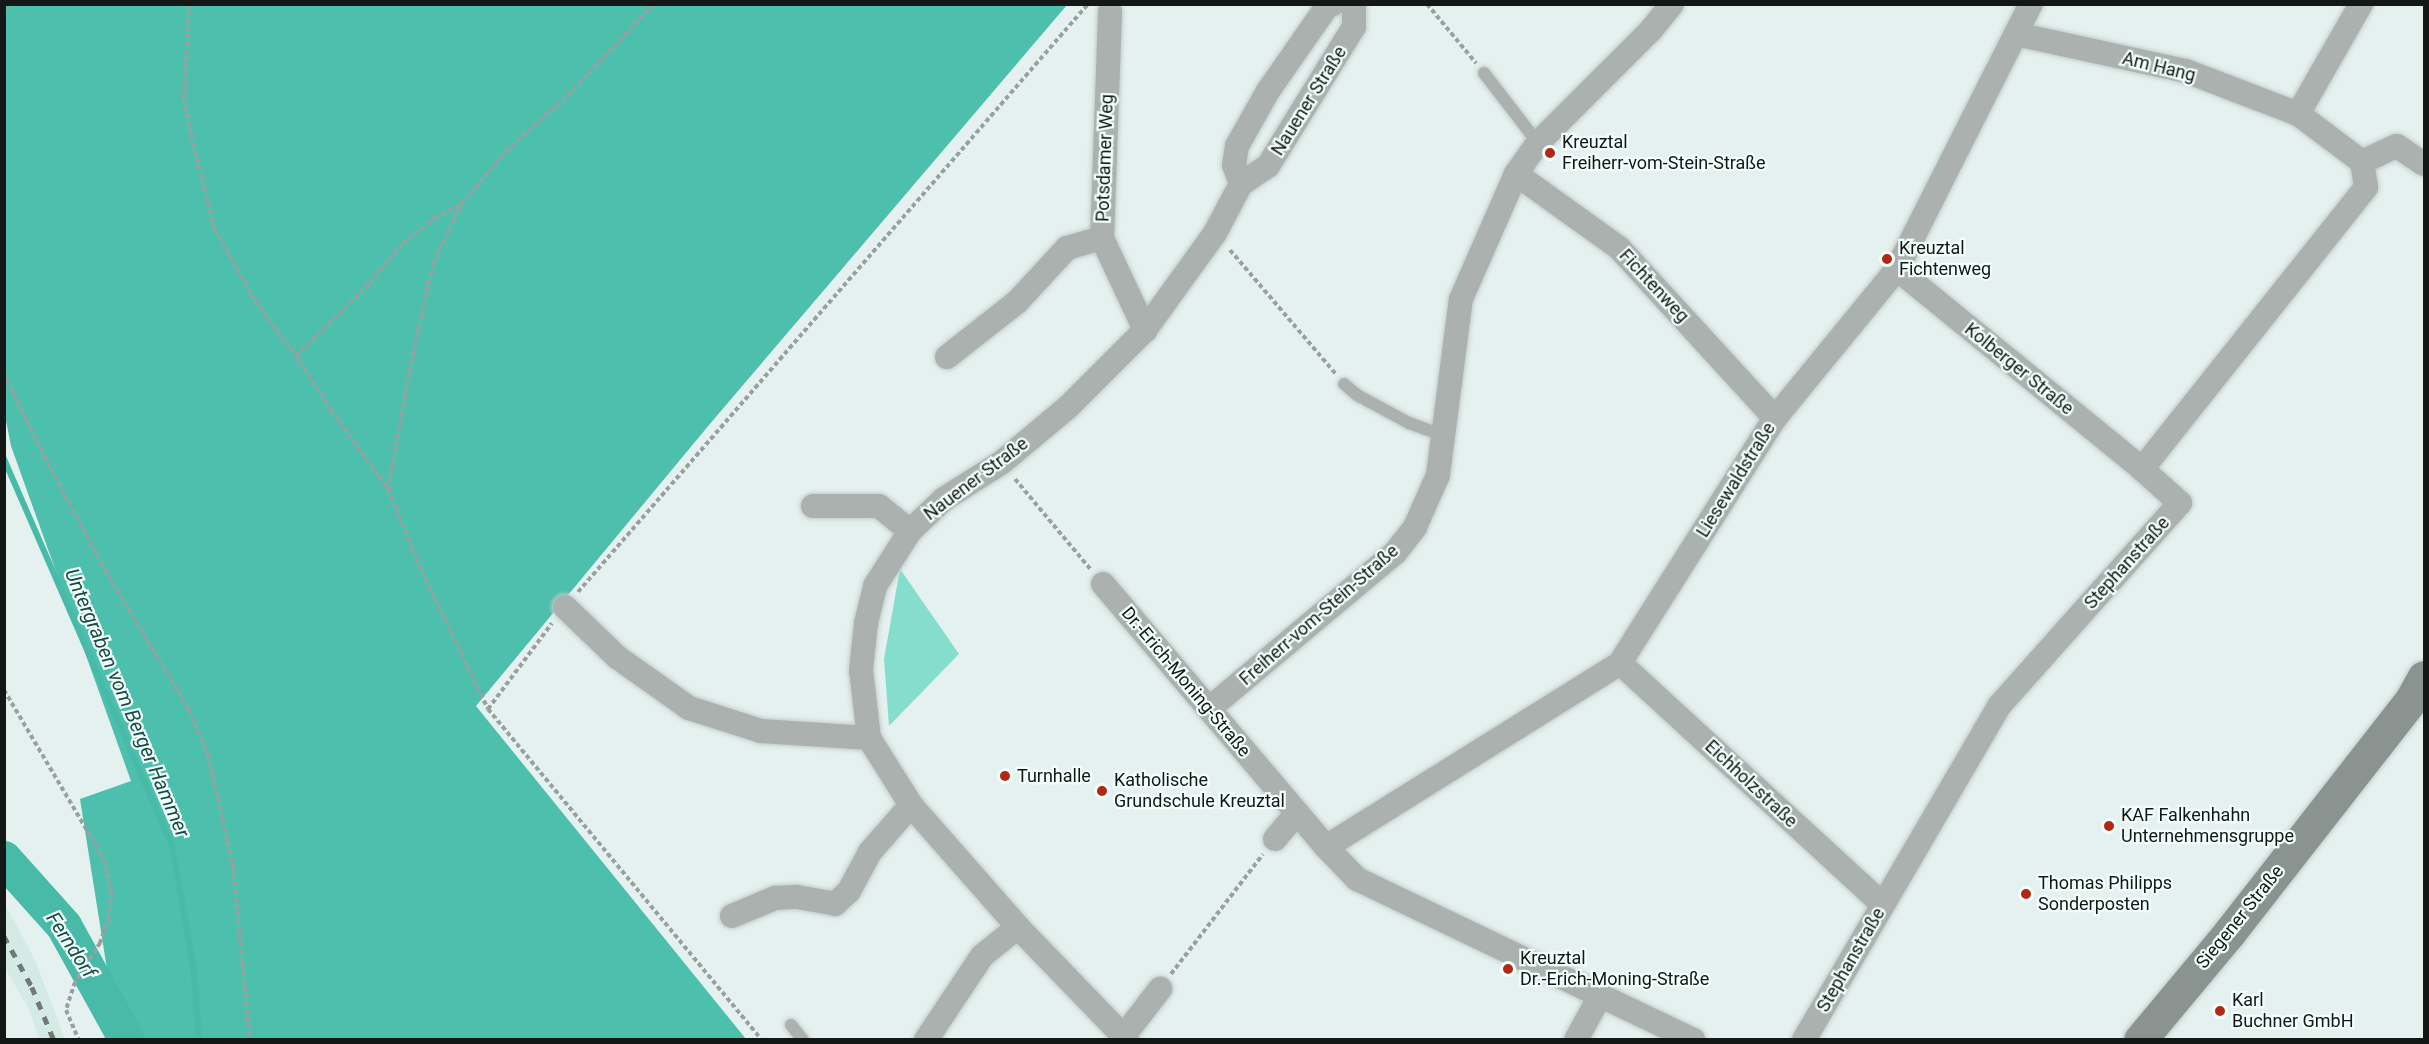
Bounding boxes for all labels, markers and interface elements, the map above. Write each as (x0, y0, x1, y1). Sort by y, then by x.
street label: Nauener Straße (1267, 42, 1351, 160)
street label: Am Hang (2120, 47, 2198, 87)
street label: Potsdamer Weg (1092, 94, 1118, 222)
place label: Kreuztal Freiherr-vom-Stein-Straße (1562, 132, 1766, 174)
marker: Kreuztal Freiherr-vom-Stein-Straße (1543, 146, 1557, 160)
place label: Kreuztal Fichtenweg (1899, 238, 1991, 280)
street label: Fichtenweg (1615, 245, 1693, 327)
marker: Kreuztal Fichtenweg (1880, 252, 1894, 266)
street label: Kolberger Straße (1960, 318, 2078, 420)
street label: Liesewaldstraße (1692, 419, 1780, 541)
street label: Nauener Straße (920, 433, 1032, 525)
street label: Stephanstraße (2080, 512, 2174, 614)
street label: Freiherr-vom-Stein-Straße (1235, 540, 1403, 690)
water label: Untergraben vom Berger Hammer (59, 565, 195, 841)
street label: Dr.-Erich-Moning-Straße (1117, 603, 1255, 761)
street label: Eichholzstraße (1700, 736, 1802, 832)
place label: Turnhalle (1017, 765, 1091, 787)
marker: Turnhalle (998, 769, 1012, 783)
place label: Katholische Grundschule Kreuztal (1114, 770, 1285, 812)
marker: Katholische Grundschule Kreuztal (1095, 784, 1109, 798)
place label: KAF Falkenhahn Unternehmensgruppe (2121, 805, 2294, 848)
marker: KAF Falkenhahn Unternehmensgruppe (2102, 819, 2116, 833)
street label: Siegener Straße (2192, 861, 2288, 973)
place label: Thomas Philipps Sonderposten (2038, 873, 2172, 916)
marker: Thomas Philipps Sonderposten (2019, 887, 2033, 901)
street label: Stephanstraße (1812, 904, 1890, 1016)
water label: Ferndorf (41, 908, 101, 982)
place label: Kreuztal Dr.-Erich-Moning-Straße (1520, 948, 1709, 990)
marker: Kreuztal Dr.-Erich-Moning-Straße (1501, 962, 1515, 976)
place label: Karl Buchner GmbH (2232, 990, 2354, 1032)
marker: Karl Buchner GmbH (2213, 1004, 2227, 1018)

